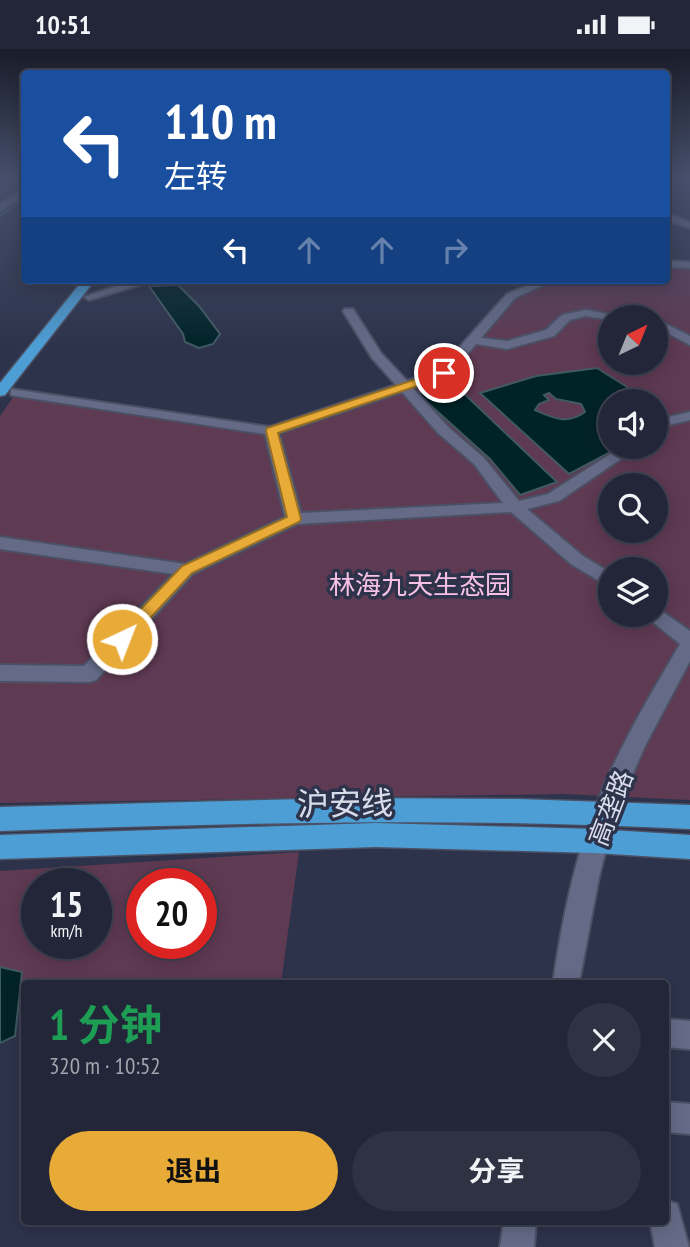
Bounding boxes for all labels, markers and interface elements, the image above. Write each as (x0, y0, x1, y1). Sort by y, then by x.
text: 10:51 (35, 8, 91, 41)
text: 110 m (164, 89, 277, 153)
icon: left (49, 98, 140, 189)
text: 左转 (164, 155, 228, 197)
icon: left (217, 231, 255, 269)
icon: ahead (290, 231, 328, 269)
icon: ahead (363, 231, 401, 269)
icon: right (436, 231, 474, 269)
north arrow (598, 305, 668, 375)
map controls (598, 305, 668, 627)
pin (414, 343, 474, 403)
icon: arrive (425, 354, 463, 392)
button: sound (598, 389, 668, 459)
button: search (598, 473, 668, 543)
button: layers (598, 557, 668, 627)
park label: 林海九天生态园 (329, 568, 511, 601)
position arrow (85, 602, 159, 676)
street label: 高垄路 (581, 765, 640, 850)
street label: 沪安线 (297, 781, 393, 825)
speed limit sign: 20 (126, 868, 217, 959)
text: 15 (50, 881, 83, 927)
text: km/h (51, 919, 82, 942)
text: 1 分钟 (49, 997, 162, 1052)
button: close (567, 1003, 641, 1077)
text: 320 m · 10:52 (49, 1051, 161, 1080)
button: 退出 (49, 1131, 338, 1211)
button: 分享 (352, 1131, 641, 1211)

